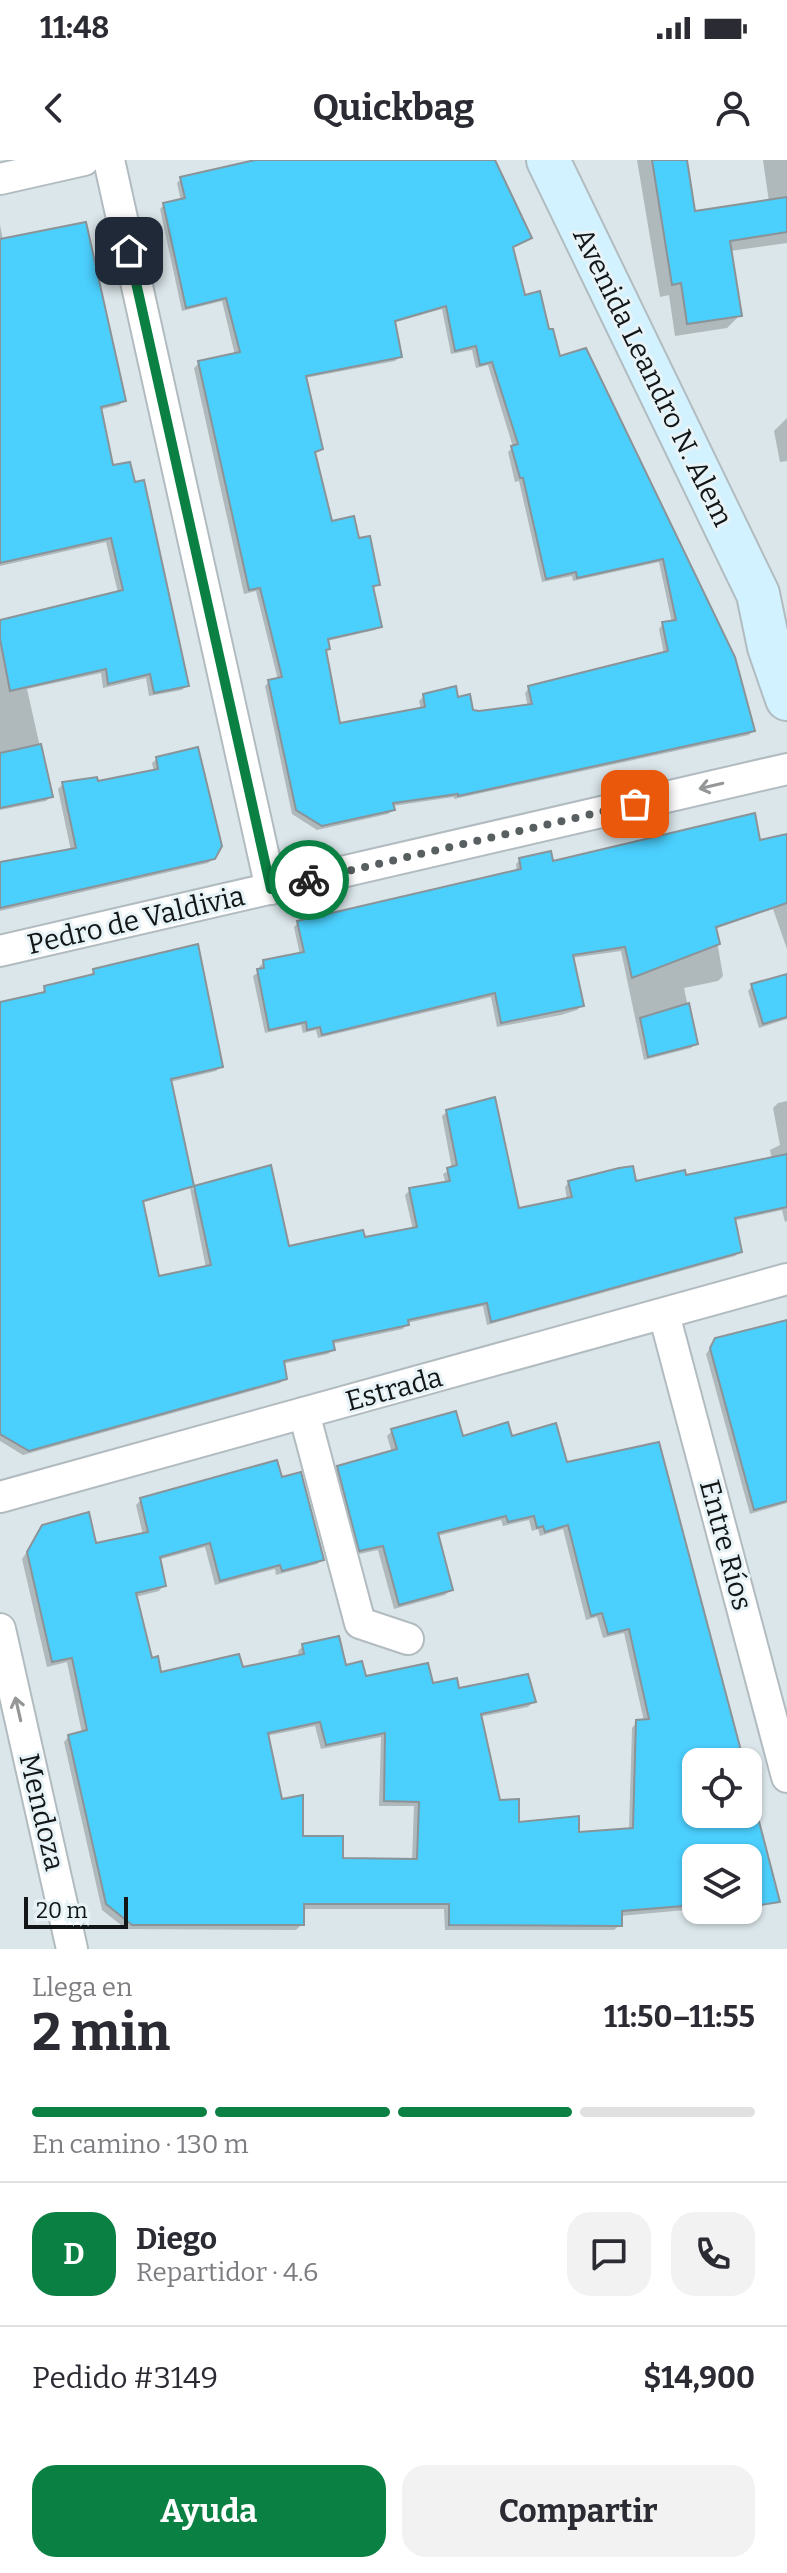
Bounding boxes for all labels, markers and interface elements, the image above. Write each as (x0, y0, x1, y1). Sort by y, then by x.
text: 11:48 (40, 10, 109, 46)
icon: back (32, 86, 76, 130)
text: Quickbag (312, 86, 475, 130)
icon: person (711, 86, 755, 130)
pin (95, 217, 163, 285)
street label: Avenida Leandro N. Alem (566, 222, 740, 532)
icon: home (107, 229, 151, 273)
pin (601, 770, 669, 838)
one-way arrow (699, 780, 724, 795)
icon: bag (613, 782, 657, 826)
courier (269, 840, 349, 920)
icon: bike (287, 858, 331, 902)
street label: Pedro de Valdivia (24, 879, 248, 961)
street label: Estrada (342, 1360, 446, 1418)
street label: Entre Ríos (693, 1476, 759, 1614)
one-way arrow (10, 1697, 25, 1722)
map controls (682, 1748, 762, 1924)
button: locate (682, 1748, 762, 1828)
street label: Mendoza (13, 1750, 71, 1874)
button: layers (682, 1844, 762, 1924)
scale bar (24, 1893, 128, 1929)
text: 20 m (36, 1897, 87, 1924)
text: Llega en (32, 1972, 132, 2003)
text: 11:50–11:55 (604, 1999, 755, 2035)
text: 2 min (32, 2001, 170, 2064)
text: En camino · 130 m (32, 2129, 249, 2160)
button: chat (567, 2212, 651, 2296)
button: phone (671, 2212, 755, 2296)
text: Diego (136, 2221, 217, 2257)
text: D (63, 2236, 85, 2272)
text: Repartidor · 4.6 (136, 2257, 318, 2288)
text: Pedido #3149 (32, 2360, 218, 2396)
text: $14,900 (643, 2360, 755, 2396)
button: Ayuda (32, 2465, 386, 2557)
button: Compartir (402, 2465, 755, 2557)

